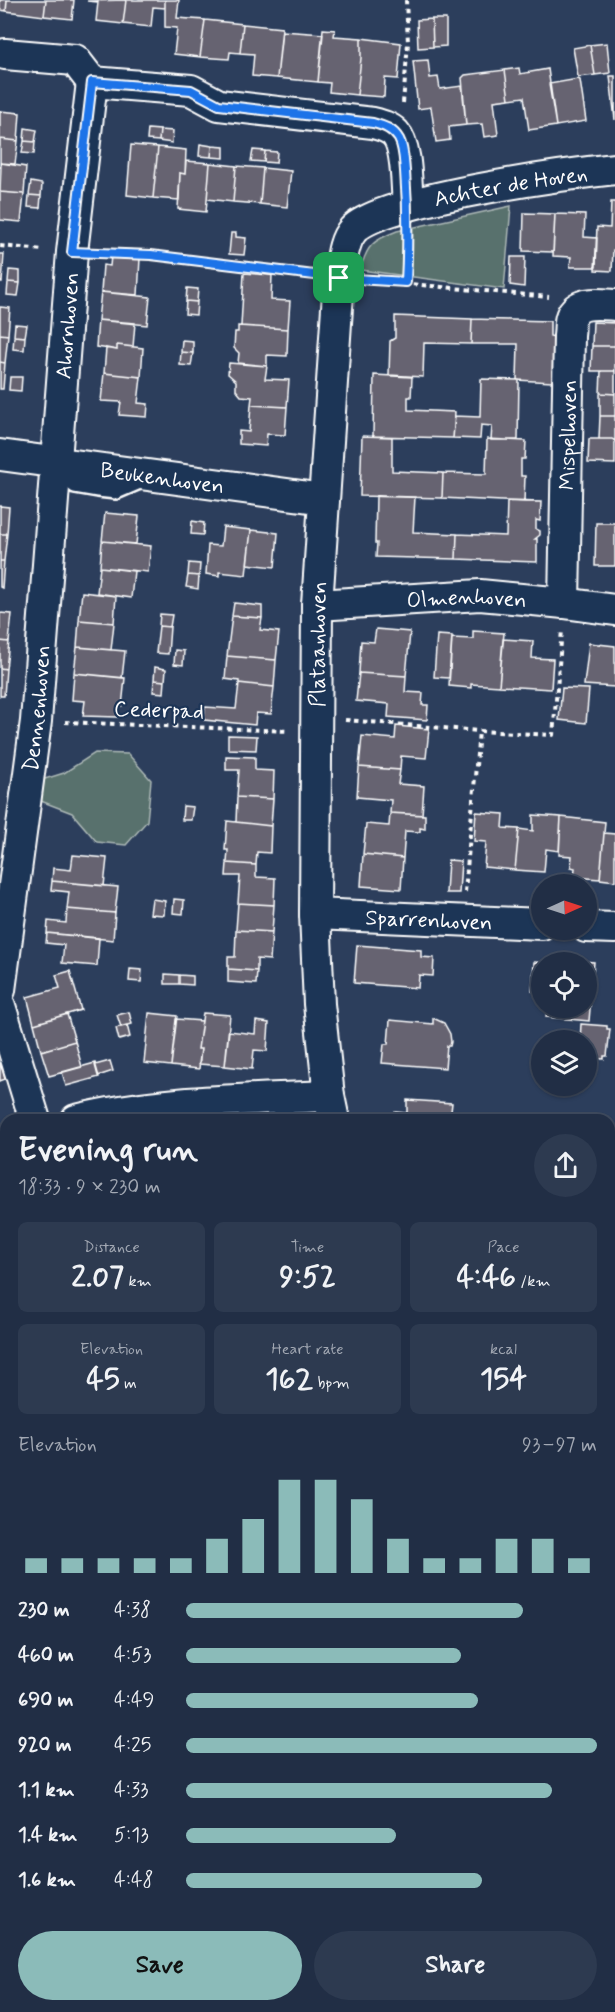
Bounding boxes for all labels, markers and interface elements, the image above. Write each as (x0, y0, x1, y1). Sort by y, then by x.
street label: Achter de Hoven (431, 160, 589, 214)
pin (313, 252, 364, 303)
icon: arrive (322, 261, 355, 294)
street label: Ahornhoven (50, 271, 86, 380)
street label: Mispelhoven (554, 380, 584, 491)
street label: Beukenhoven (99, 457, 226, 501)
street label: Plataanhoven (304, 580, 335, 707)
street label: Olmenhoven (406, 583, 528, 615)
street label: Dennenhoven (17, 644, 58, 774)
street label: Cederpad (113, 695, 204, 727)
north arrow (531, 874, 597, 940)
map controls (531, 874, 597, 1096)
street label: Sparrenhoven (365, 904, 493, 938)
button: locate (531, 952, 597, 1018)
button: layers (531, 1030, 597, 1096)
text: Evening run (18, 1129, 198, 1173)
button: share (534, 1134, 597, 1197)
text: 18:33 · 9 × 230 m (18, 1174, 161, 1201)
text: Distance (83, 1237, 140, 1258)
text: Time (291, 1237, 324, 1258)
text: Pace (488, 1237, 519, 1258)
text: 2.07 (71, 1258, 124, 1297)
text: 9:52 (279, 1258, 336, 1297)
text: 4:46 (456, 1258, 516, 1297)
text: km (124, 1271, 152, 1292)
text: /km (516, 1271, 551, 1292)
text: Elevation (80, 1339, 143, 1360)
text: Heart rate (272, 1339, 343, 1360)
text: kcal (490, 1339, 517, 1360)
text: 45 (86, 1360, 120, 1399)
text: 162 (265, 1360, 313, 1399)
text: 154 (480, 1360, 527, 1399)
text: m (120, 1373, 137, 1394)
text: bpm (313, 1373, 350, 1394)
text: Elevation (18, 1432, 97, 1459)
text: 93–97 m (522, 1432, 597, 1459)
text: 230 m (18, 1597, 70, 1624)
text: 4:38 (114, 1597, 151, 1624)
text: 460 m (18, 1642, 74, 1669)
text: 4:53 (114, 1642, 151, 1669)
text: 690 m (18, 1687, 74, 1714)
text: 4:49 (114, 1687, 155, 1714)
text: 920 m (18, 1732, 72, 1759)
text: 4:25 (114, 1732, 151, 1759)
text: 1.1 km (18, 1777, 75, 1804)
text: 4:33 (114, 1777, 148, 1804)
text: 1.4 km (18, 1822, 77, 1849)
text: 5:13 (114, 1822, 149, 1849)
text: 1.6 km (18, 1867, 76, 1894)
text: 4:48 (114, 1867, 154, 1894)
button: Save (18, 1931, 302, 2000)
button: Share (314, 1931, 597, 2000)

